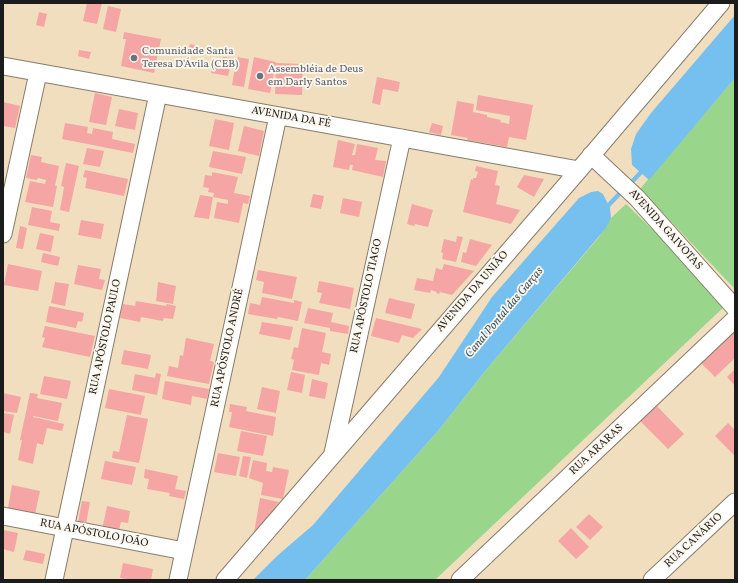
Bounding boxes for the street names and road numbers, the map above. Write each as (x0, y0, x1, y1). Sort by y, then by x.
street label: AVENIDA DA FÉ (250, 105, 332, 131)
street label: AVENIDA GAIVOTAS (625, 187, 705, 273)
street label: RUA APÓSTOLO TIAGO (348, 238, 386, 354)
street label: AVENIDA DA UNIÃO (434, 249, 512, 335)
street label: RUA APÓSTOLO PAULO (87, 278, 125, 396)
street label: RUA APÓSTOLO ANDRÉ (209, 287, 247, 409)
street label: RUA ARARAS (567, 422, 627, 478)
street label: RUA CANÁRIO (662, 511, 726, 571)
street label: RUA APÓSTOLO JOÃO (39, 517, 149, 551)

